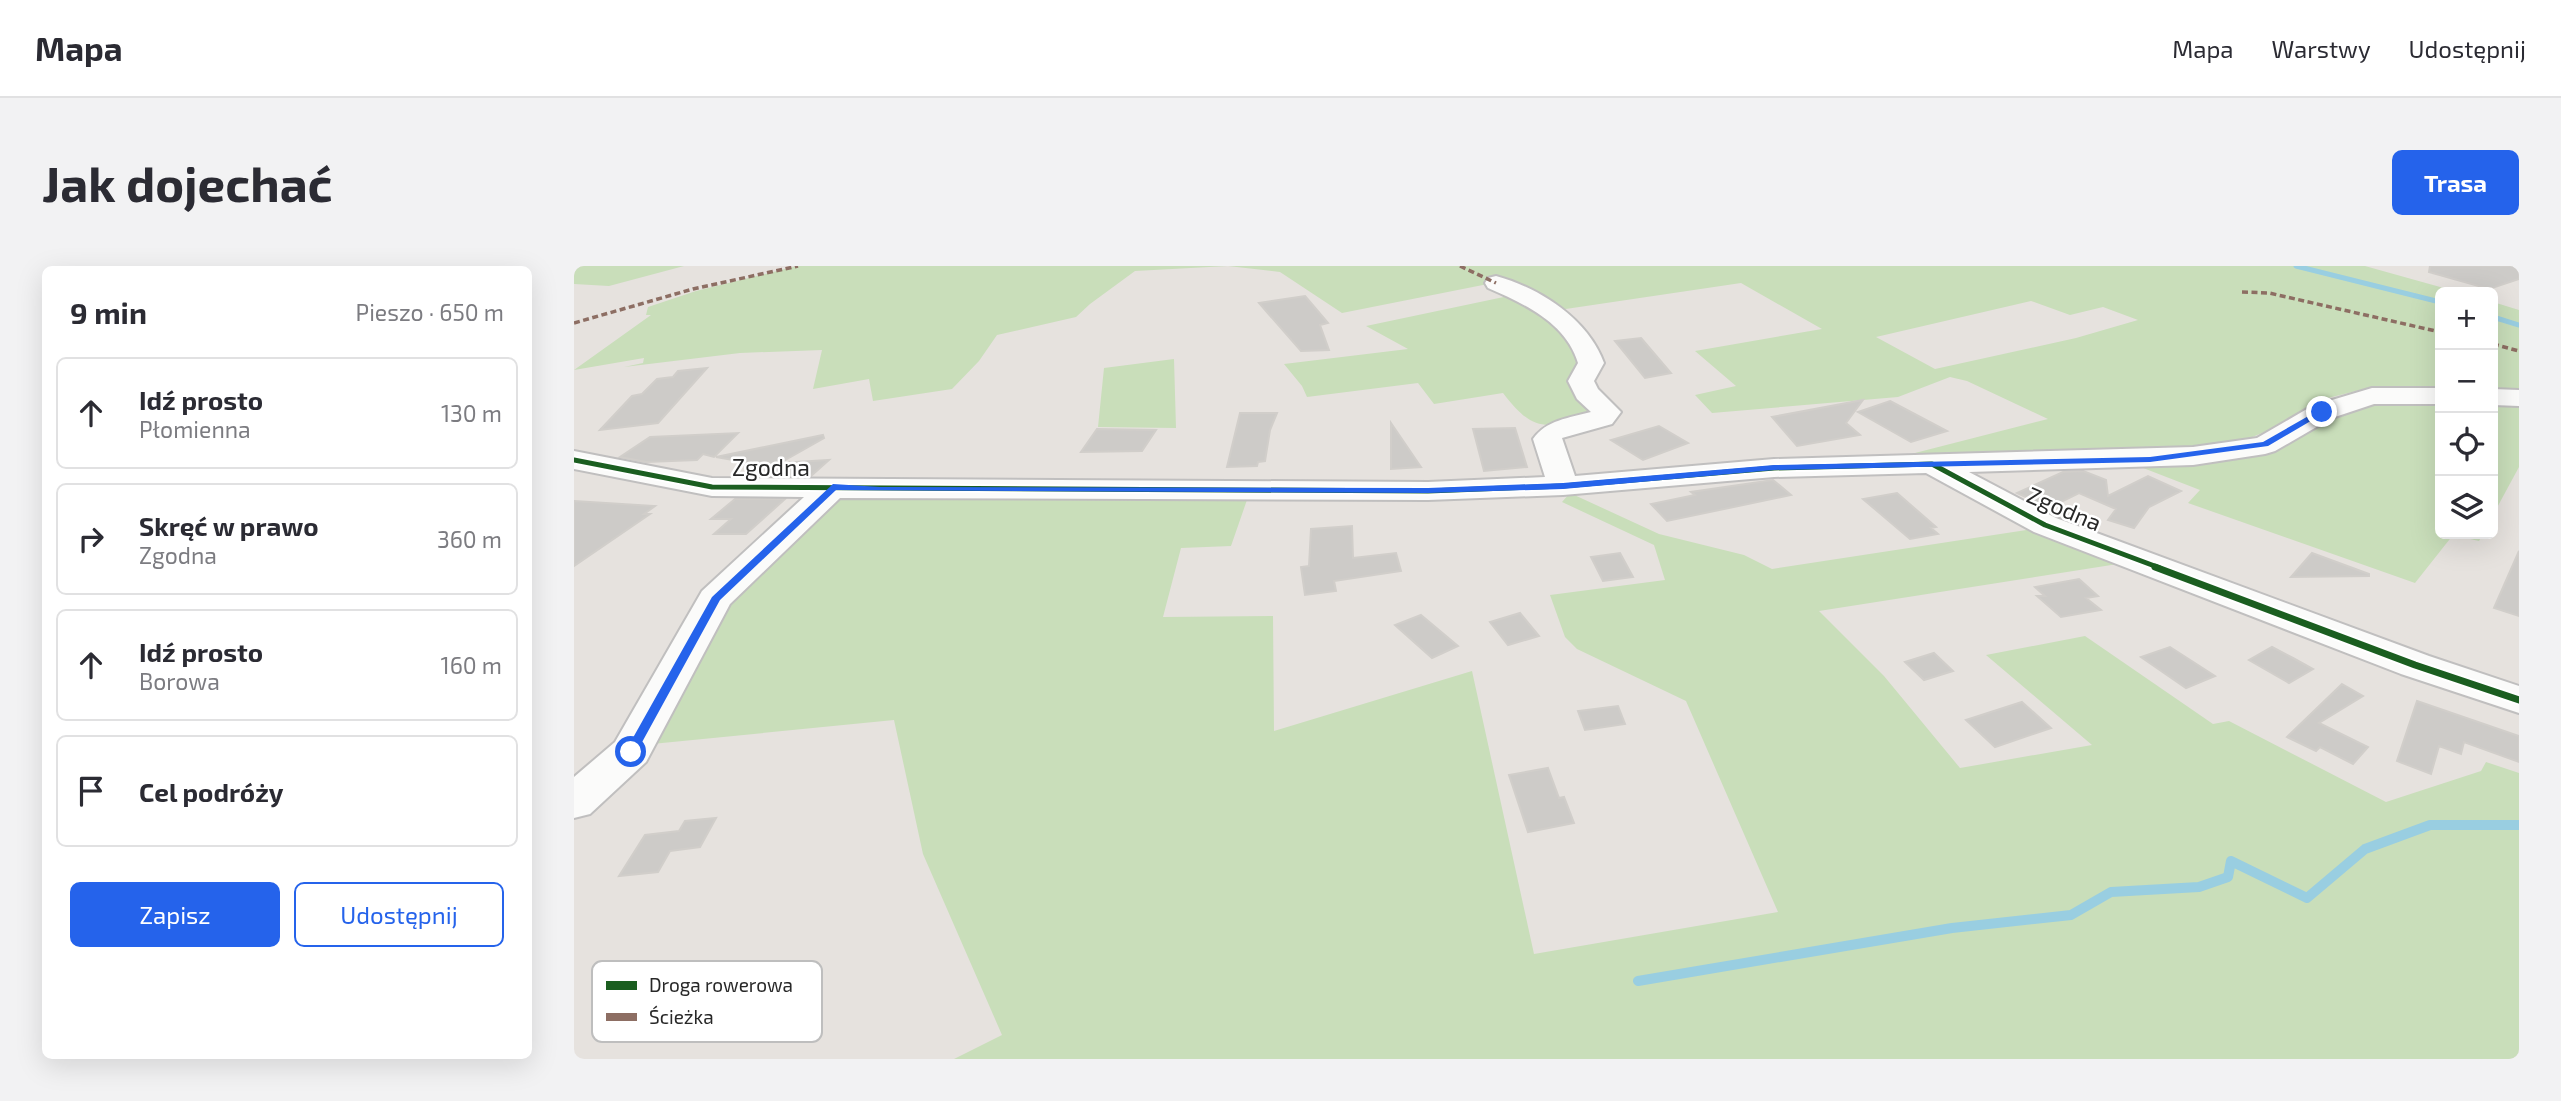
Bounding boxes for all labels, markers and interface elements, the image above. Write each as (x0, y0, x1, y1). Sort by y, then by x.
text: Mapa (35, 28, 123, 68)
text: Mapa (2172, 34, 2234, 63)
text: Warstwy (2272, 34, 2371, 63)
text: Udostępnij (2409, 34, 2526, 63)
button: Trasa (2392, 150, 2519, 215)
text: Jak dojechać (42, 153, 333, 212)
map controls (2435, 287, 2498, 539)
button: + (2435, 287, 2498, 350)
text: 9 min (70, 294, 147, 330)
text: Pieszo · 650 m (356, 298, 504, 326)
button: − (2435, 350, 2498, 413)
text: Idź prosto (139, 384, 263, 415)
icon: ahead (72, 394, 110, 432)
route end (2306, 396, 2337, 427)
text: 130 m (441, 399, 502, 427)
button: locate (2435, 413, 2498, 476)
text: Płomienna (139, 415, 251, 443)
street label: Zgodna (732, 453, 810, 481)
button: layers (2435, 476, 2498, 539)
street label: Zgodna (2023, 480, 2106, 536)
text: Skręć w prawo (139, 510, 319, 541)
icon: right (72, 520, 110, 558)
text: 360 m (437, 525, 502, 553)
text: Zgodna (139, 541, 217, 569)
text: Idź prosto (139, 636, 263, 667)
icon: ahead (72, 646, 110, 684)
text: 160 m (441, 651, 502, 679)
text: Borowa (139, 667, 220, 695)
route start (615, 736, 646, 767)
icon: arrive (72, 772, 110, 810)
text: Cel podróży (139, 776, 284, 807)
button: Zapisz (70, 882, 280, 947)
button: Udostępnij (294, 882, 504, 947)
legend (592, 961, 822, 1042)
text: Droga rowerowa (649, 973, 793, 996)
text: Ścieżka (649, 1005, 714, 1028)

